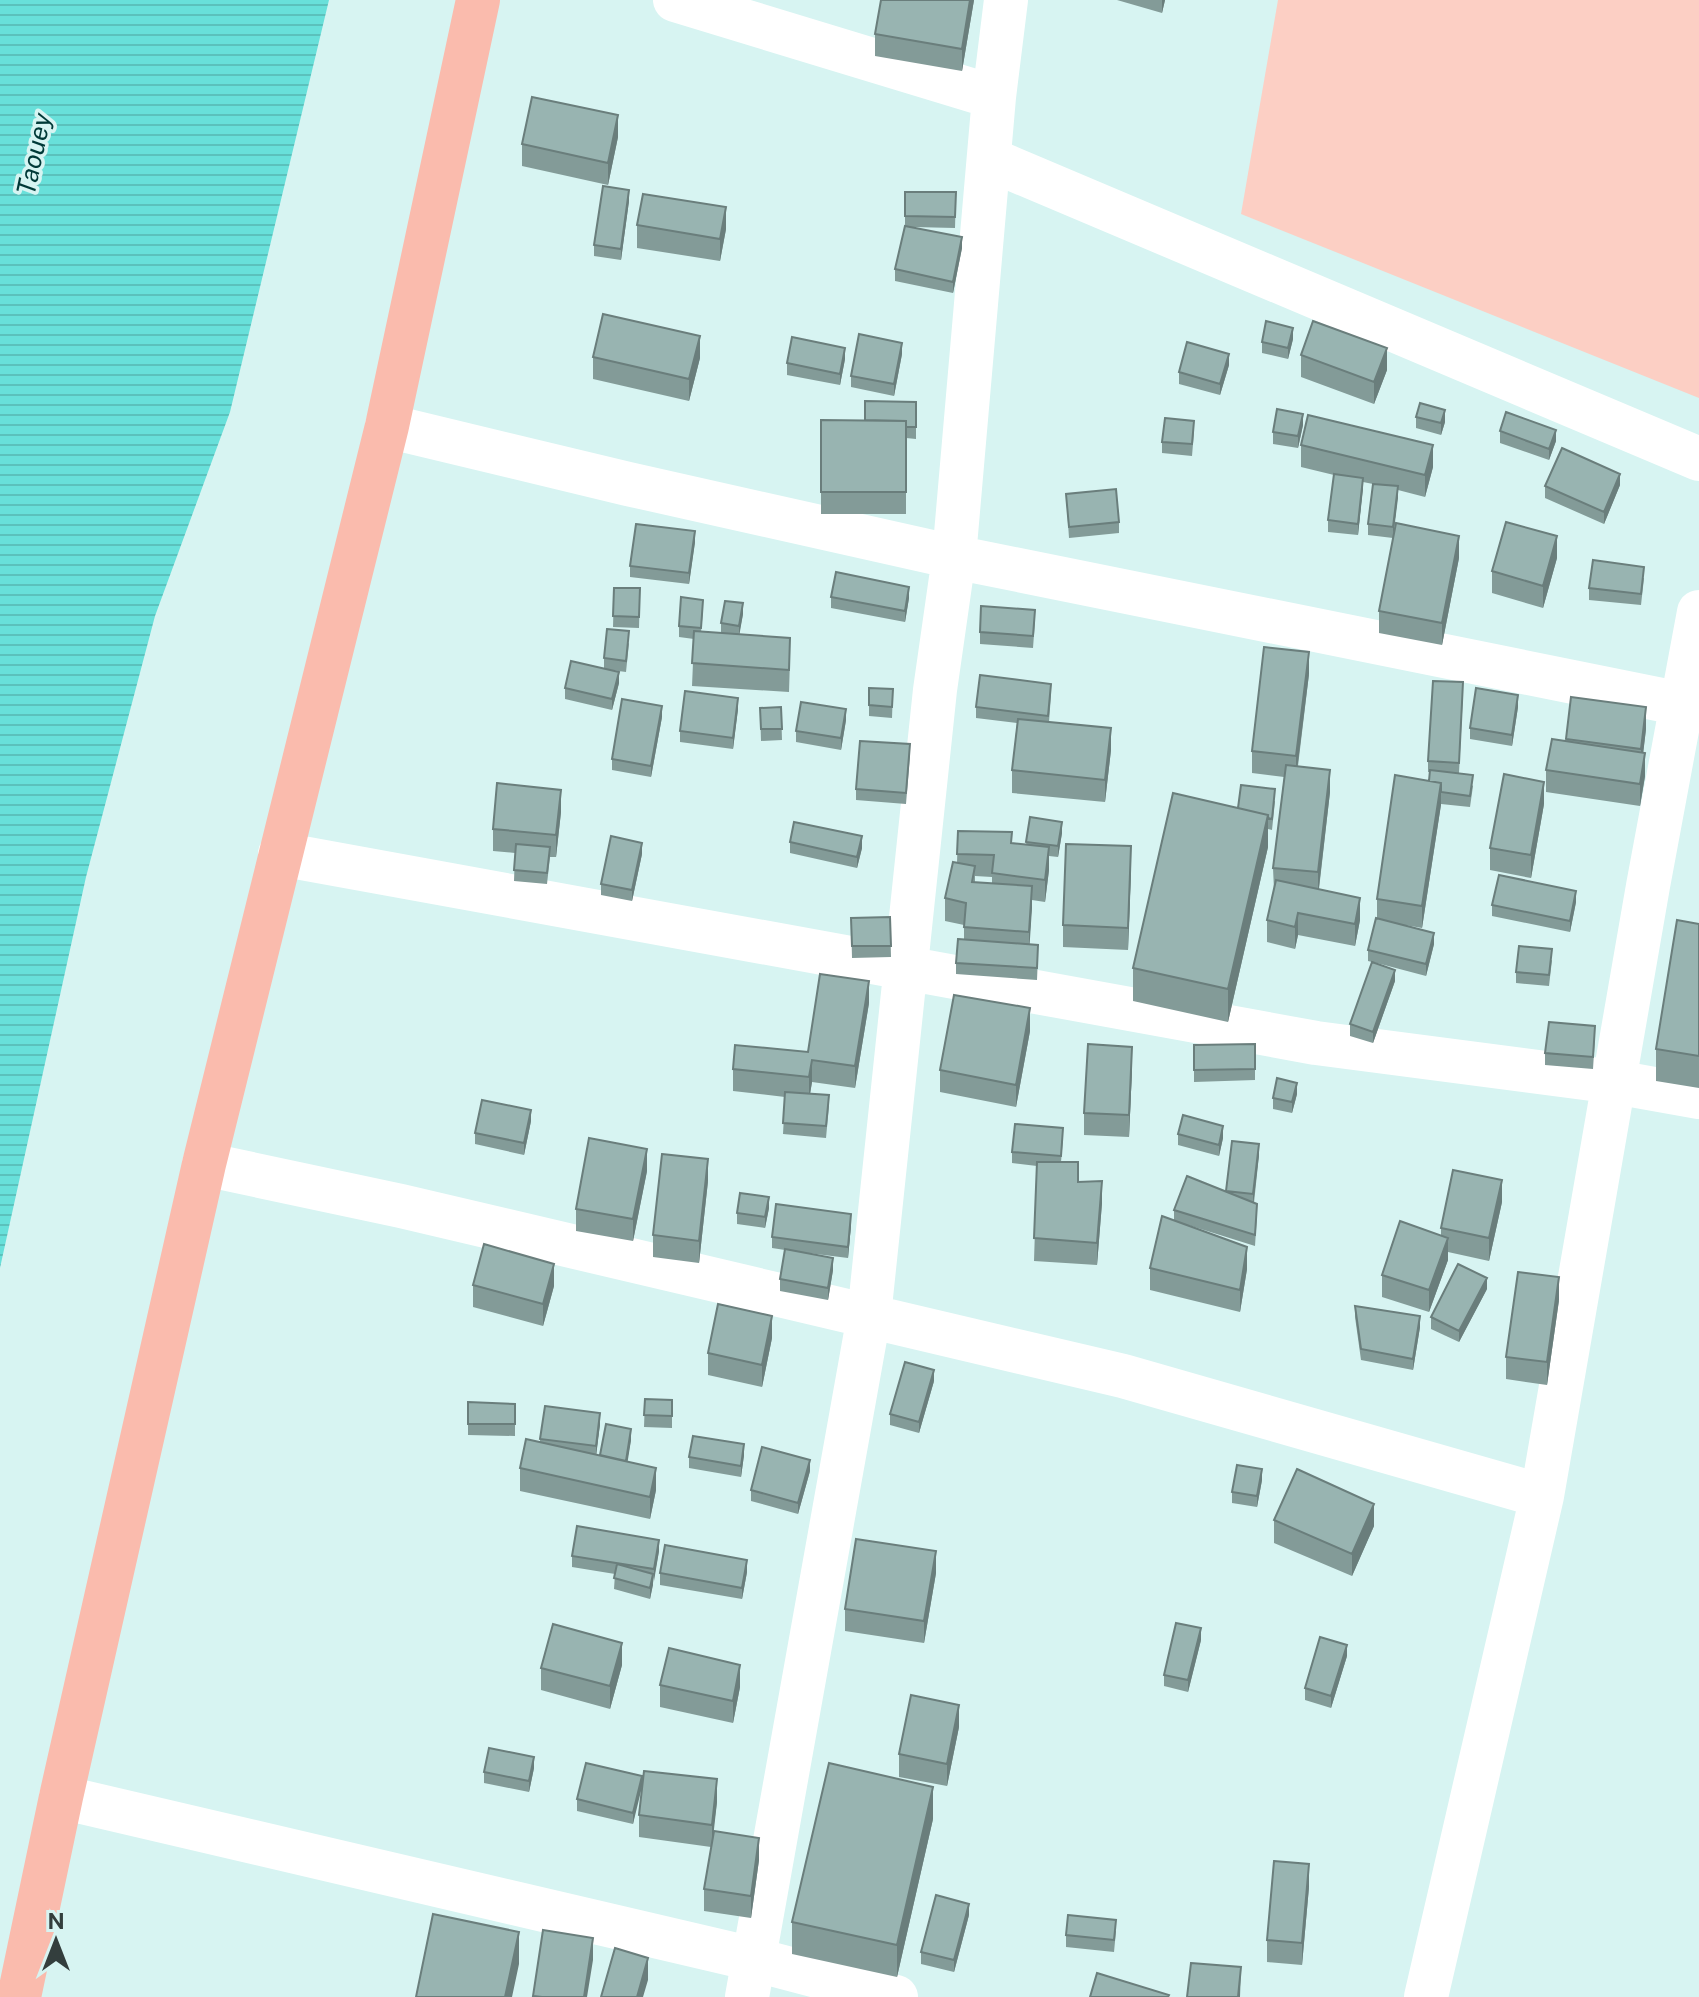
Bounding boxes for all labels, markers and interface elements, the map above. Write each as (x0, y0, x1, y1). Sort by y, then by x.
water label: Taouey (10, 109, 57, 198)
north arrow (16, 1901, 96, 1981)
text: N (47, 1908, 65, 1934)

